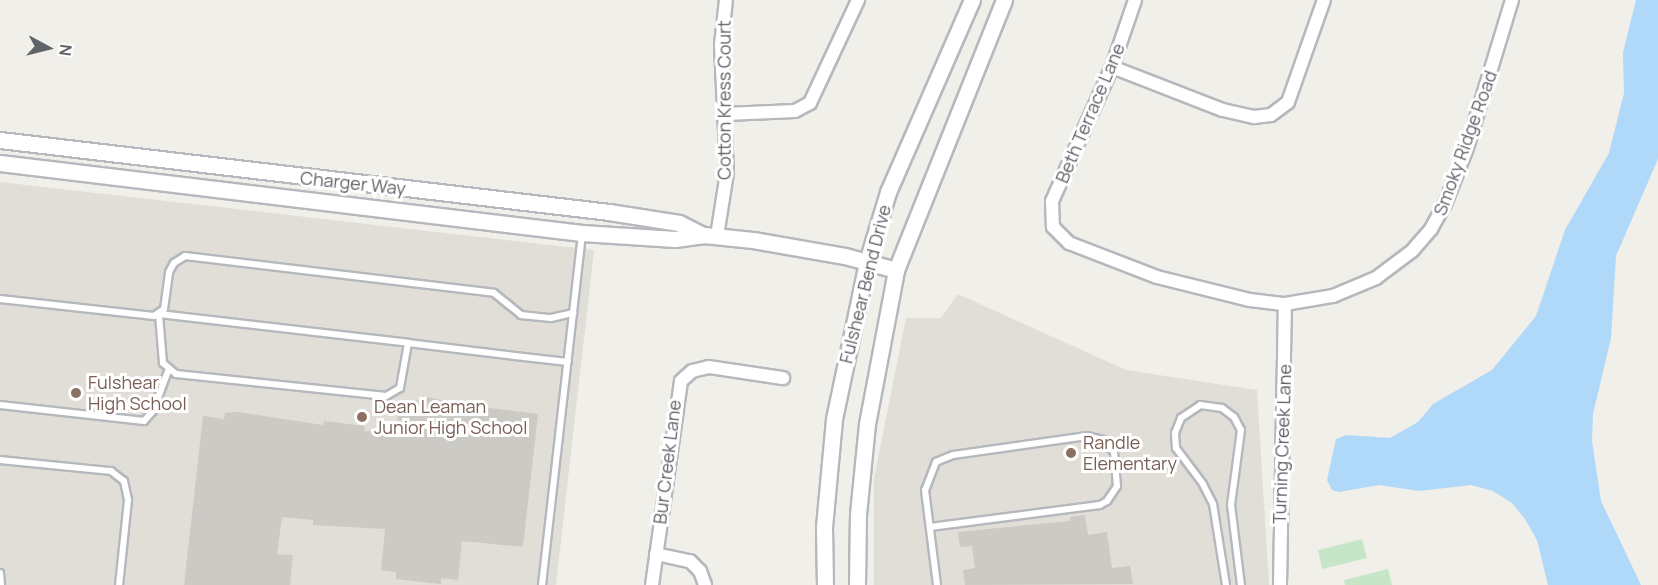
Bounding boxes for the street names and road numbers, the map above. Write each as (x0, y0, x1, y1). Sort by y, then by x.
street label: Cotton Kress Court (713, 20, 735, 180)
street label: Beth Terrace Lane (1051, 40, 1129, 186)
street label: Smoky Ridge Road (1429, 68, 1501, 218)
street label: Charger Way (299, 167, 407, 199)
street label: Fulshear Bend Drive (835, 202, 895, 366)
street label: Turning Creek Lane (1268, 364, 1296, 524)
street label: Bur Creek Lane (649, 399, 685, 525)

